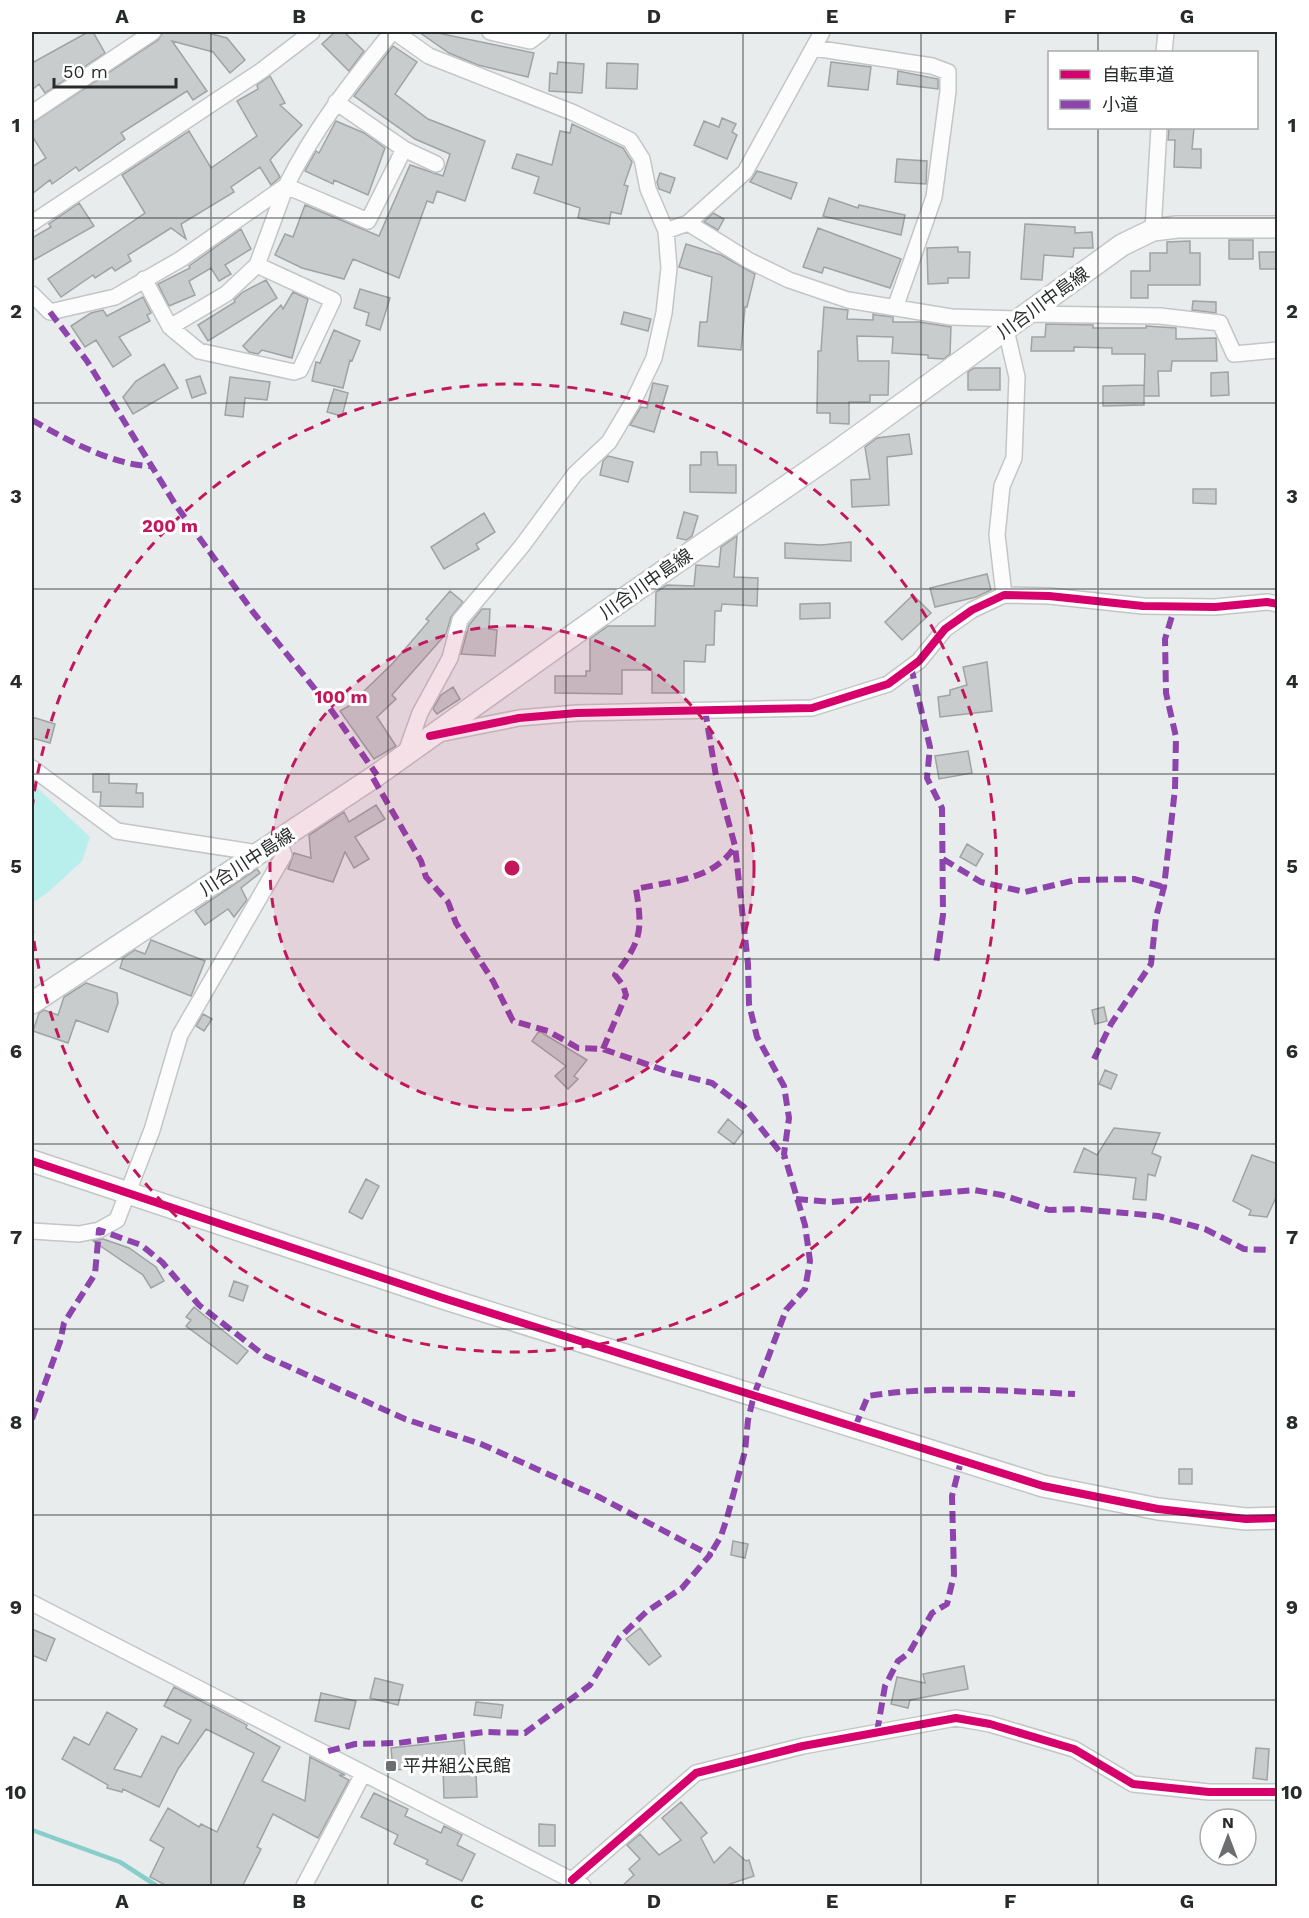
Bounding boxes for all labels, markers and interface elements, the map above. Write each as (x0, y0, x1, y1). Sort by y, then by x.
text: A (115, 4, 129, 28)
text: B (292, 4, 306, 28)
text: C (470, 4, 484, 28)
text: D (647, 4, 661, 28)
text: E (826, 4, 838, 28)
text: F (1004, 4, 1016, 28)
text: G (1180, 4, 1194, 28)
scale bar (54, 51, 176, 89)
legend (1048, 51, 1258, 129)
text: 50 m (63, 61, 108, 82)
text: 自転車道 (1102, 64, 1174, 85)
text: 小道 (1102, 94, 1138, 115)
text: 1 (12, 113, 20, 137)
text: 1 (1288, 113, 1296, 137)
street label: 川合川中島線 (993, 262, 1093, 343)
text: 2 (10, 299, 22, 323)
text: 2 (1286, 299, 1298, 323)
text: 3 (10, 484, 22, 508)
text: 3 (1286, 484, 1298, 508)
text: 200 m (142, 515, 198, 536)
street label: 川合川中島線 (595, 544, 696, 623)
text: 4 (10, 669, 23, 693)
text: 4 (1286, 669, 1299, 693)
text: 100 m (314, 686, 368, 707)
street label: 川合川中島線 (196, 823, 298, 900)
text: 5 (10, 854, 22, 878)
text: 5 (1286, 854, 1298, 878)
centre of rings (502, 858, 522, 878)
text: 6 (10, 1039, 22, 1063)
text: 6 (1286, 1039, 1298, 1063)
text: 7 (10, 1225, 22, 1249)
text: 7 (1286, 1225, 1298, 1249)
text: 8 (10, 1410, 22, 1434)
text: 8 (1286, 1410, 1298, 1434)
text: 9 (10, 1595, 22, 1619)
text: 9 (1286, 1595, 1298, 1619)
place label: 平井組公民館 (403, 1755, 511, 1776)
marker: 平井組公民館 (384, 1759, 398, 1773)
text: 10 (5, 1780, 27, 1804)
text: 10 (1281, 1780, 1303, 1804)
north arrow (1198, 1807, 1258, 1867)
text: N (1222, 1813, 1234, 1832)
text: A (115, 1889, 129, 1913)
text: B (292, 1889, 306, 1913)
text: C (470, 1889, 484, 1913)
text: D (647, 1889, 661, 1913)
text: E (826, 1889, 838, 1913)
text: F (1004, 1889, 1016, 1913)
text: G (1180, 1889, 1194, 1913)

